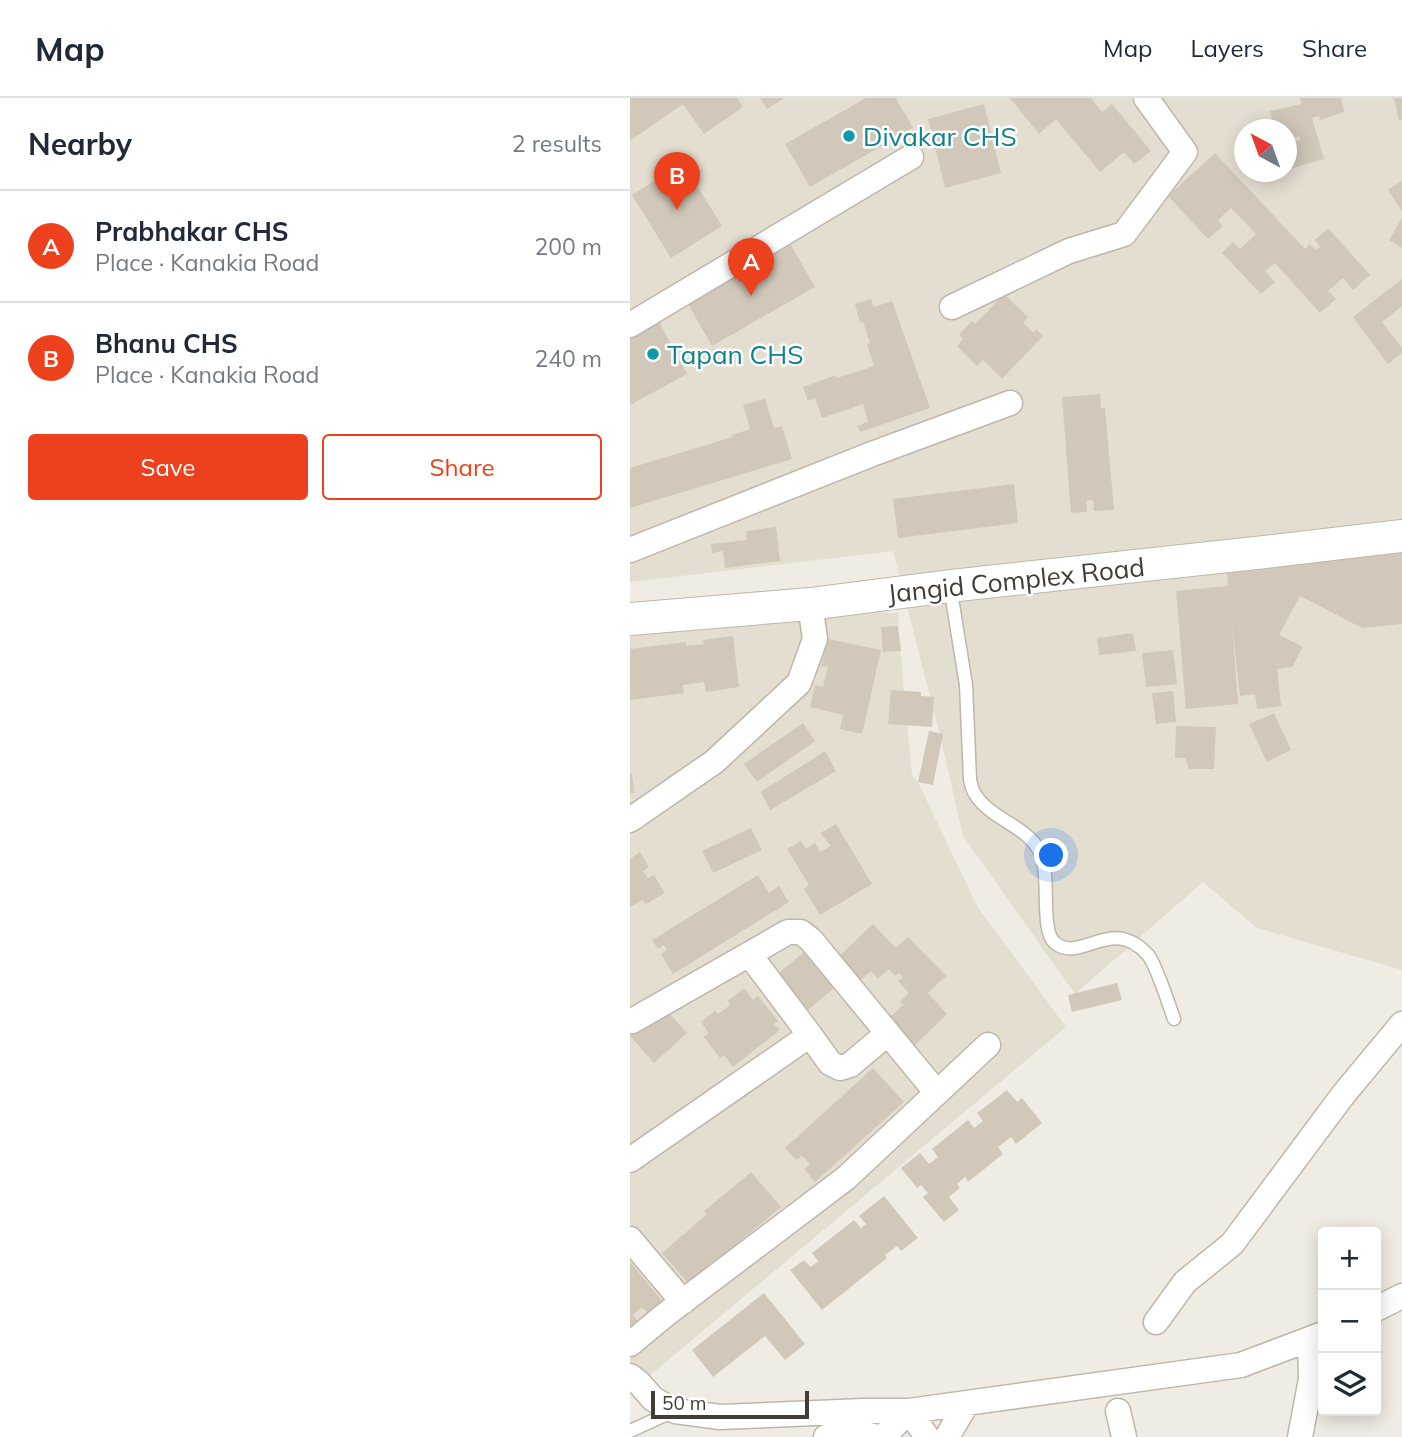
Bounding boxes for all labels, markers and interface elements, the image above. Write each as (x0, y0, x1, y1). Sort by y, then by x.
text: Map (35, 28, 105, 69)
text: Map (1103, 33, 1152, 63)
text: Layers (1190, 33, 1264, 63)
text: Share (1302, 33, 1367, 63)
north arrow (1234, 119, 1297, 182)
place label: Divakar CHS (863, 120, 1017, 153)
text: Nearby (28, 125, 132, 163)
marker: Divakar CHS (841, 128, 857, 144)
text: 2 results (512, 129, 602, 158)
pin: B (654, 152, 700, 210)
text: Prabhakar CHS (95, 215, 289, 248)
text: A (42, 232, 60, 261)
text: 200 m (534, 232, 602, 261)
pin: A (728, 238, 774, 296)
text: Place · Kanakia Road (95, 248, 319, 277)
text: Bhanu CHS (95, 327, 238, 360)
place label: Tapan CHS (667, 338, 803, 371)
text: B (43, 344, 59, 373)
text: 240 m (534, 344, 602, 373)
marker: Tapan CHS (645, 346, 661, 362)
text: Place · Kanakia Road (95, 360, 319, 389)
button: Save (28, 434, 308, 500)
button: Share (322, 434, 602, 500)
street label: Jangid Complex Road (886, 550, 1146, 610)
your location (1034, 838, 1068, 872)
map controls (1318, 1227, 1381, 1416)
button: + (1318, 1227, 1381, 1290)
button: − (1318, 1290, 1381, 1353)
button: layers (1318, 1353, 1381, 1416)
scale bar (651, 1388, 808, 1420)
text: 50 m (662, 1391, 706, 1415)

